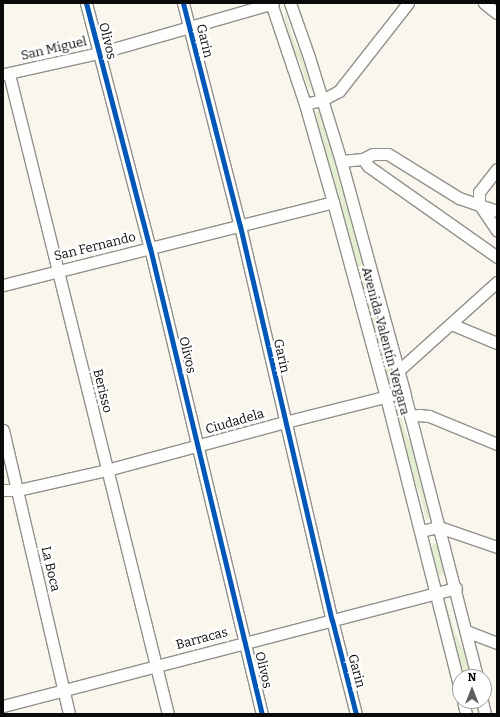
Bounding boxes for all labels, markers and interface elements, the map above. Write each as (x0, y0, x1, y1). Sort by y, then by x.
street label: Olivos (95, 21, 119, 61)
street label: Garin (192, 23, 216, 59)
street label: San Miguel (20, 34, 88, 64)
street label: San Fernando (53, 229, 137, 265)
street label: Avenida Valentín Vergara (358, 265, 412, 417)
street label: Olivos (175, 335, 199, 375)
street label: Garin (270, 338, 292, 374)
street label: Berisso (89, 367, 115, 415)
street label: Ciudadela (204, 406, 266, 438)
street label: La Boca (37, 545, 63, 593)
street label: Barracas (174, 625, 230, 653)
street label: Olivos (251, 650, 275, 690)
street label: Garin (344, 652, 368, 690)
north arrow (452, 669, 492, 709)
text: N (468, 671, 476, 684)

